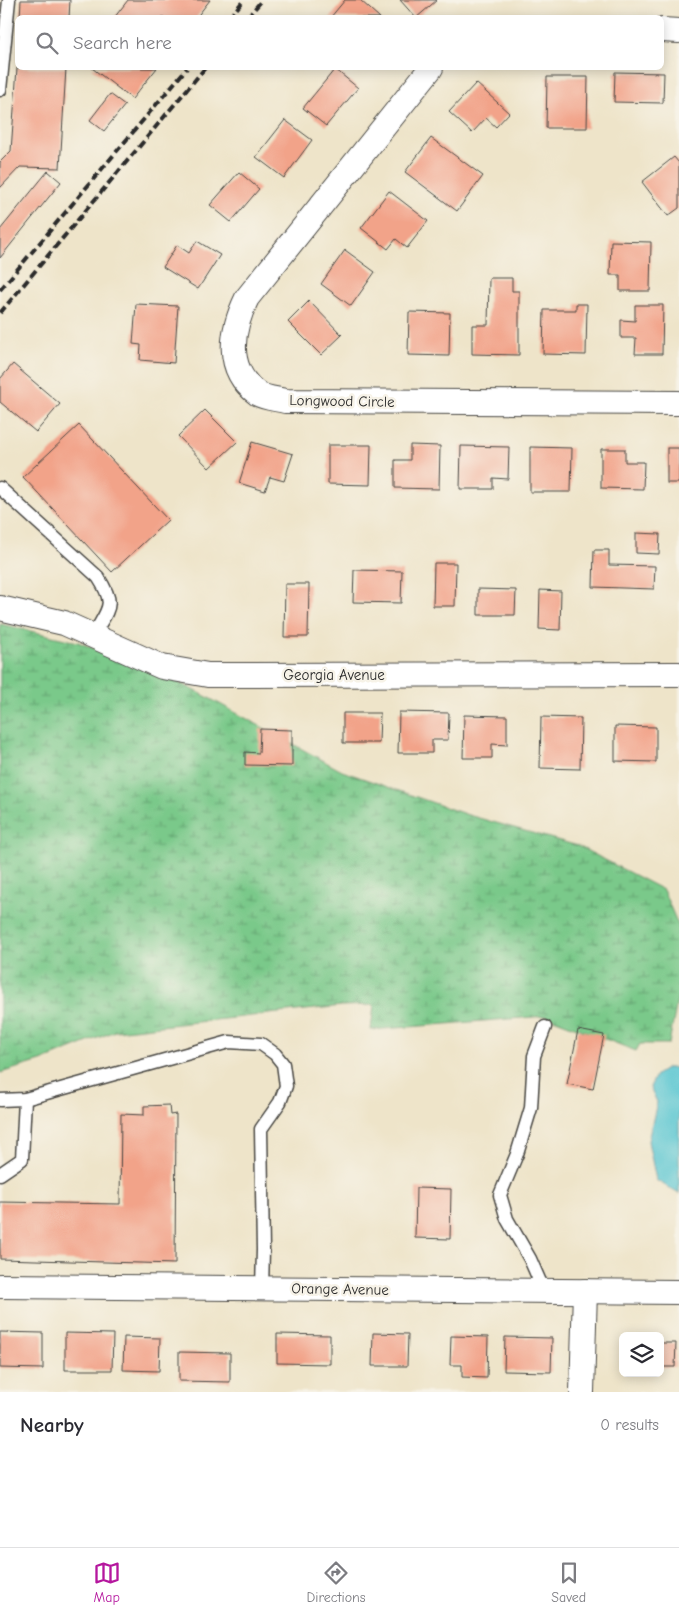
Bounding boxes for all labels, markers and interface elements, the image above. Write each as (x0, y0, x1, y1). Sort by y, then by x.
search box (15, 15, 664, 70)
icon: search (33, 29, 61, 57)
text: Search here (73, 32, 172, 54)
street label: Longwood Circle (289, 391, 395, 411)
street label: Georgia Avenue (283, 666, 385, 684)
street label: Orange Avenue (291, 1279, 389, 1299)
map controls (619, 1332, 664, 1377)
button: layers (619, 1332, 664, 1377)
text: Nearby (20, 1413, 84, 1437)
text: 0 results (600, 1416, 659, 1434)
tab: Map (93, 1559, 121, 1606)
tab: Directions (306, 1559, 366, 1606)
tab: Saved (551, 1559, 586, 1606)

